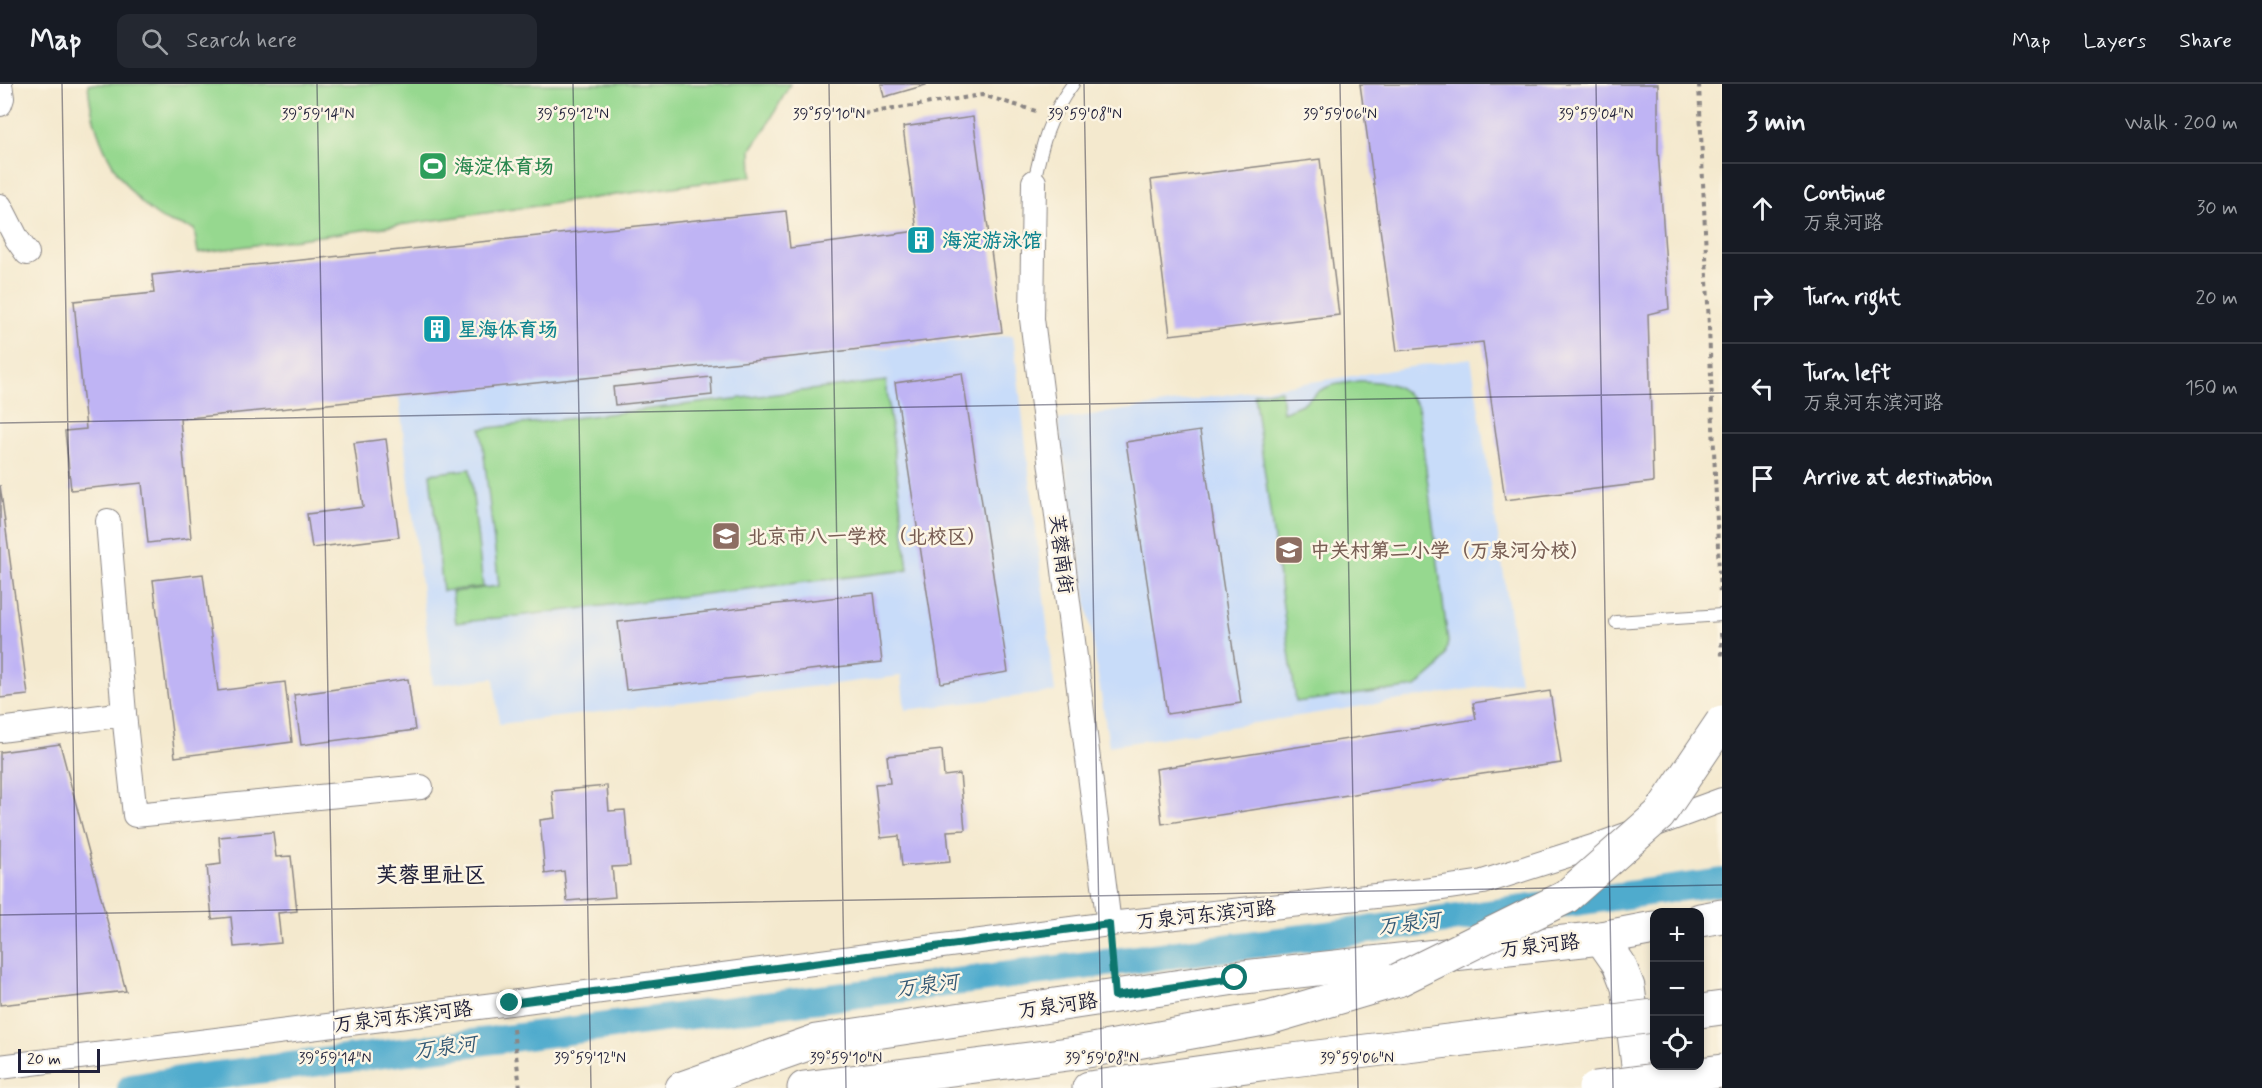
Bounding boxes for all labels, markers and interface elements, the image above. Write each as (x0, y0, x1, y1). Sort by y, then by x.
search box (117, 14, 537, 68)
text: Map (30, 23, 81, 60)
icon: search (138, 25, 171, 58)
text: Search here (186, 27, 297, 55)
text: Map (2012, 27, 2050, 55)
text: Layers (2083, 27, 2146, 55)
text: Share (2179, 27, 2232, 55)
text: 39°59'14"N (281, 105, 355, 125)
text: 39°59'12"N (537, 105, 609, 125)
text: 39°59'10"N (793, 105, 865, 125)
text: 39°59'08"N (1048, 105, 1122, 125)
text: 39°59'06"N (1303, 105, 1377, 125)
text: 39°59'04"N (1559, 105, 1633, 125)
text: 3 min (1746, 106, 1806, 140)
text: Walk · 200 m (2125, 110, 2238, 137)
sports icon: 海淀体育场 (417, 150, 449, 182)
place label: 海淀体育场 (454, 154, 554, 181)
text: Continue (1803, 180, 1885, 208)
icon: ahead (1746, 192, 1779, 225)
text: 30 m (2196, 195, 2238, 222)
text: 万泉河路 (1803, 210, 1883, 237)
building icon: 海淀游泳馆 (905, 224, 937, 256)
place label: 海淀游泳馆 (942, 228, 1042, 255)
icon: right (1746, 282, 1779, 315)
text: Turn right (1803, 284, 1901, 312)
text: 20 m (2195, 285, 2238, 312)
building icon: 星海体育场 (421, 313, 453, 345)
place label: 星海体育场 (458, 317, 558, 344)
text: Turn left (1803, 360, 1891, 388)
icon: left (1746, 372, 1779, 405)
text: 150 m (2185, 375, 2238, 402)
text: 万泉河东滨河路 (1803, 390, 1943, 417)
icon: arrive (1746, 462, 1779, 495)
text: Arrive at destination (1803, 464, 1993, 492)
street label: 芙蓉南街 (1042, 513, 1079, 596)
school or university icon: 北京市八一学校（北校区） (710, 520, 742, 552)
place label: 北京市八一学校（北校区） (747, 524, 987, 551)
school or university icon: 中关村第二小学（万泉河分校） (1273, 534, 1305, 566)
place label: 中关村第二小学（万泉河分校） (1310, 538, 1590, 565)
district label: 芙蓉里社区 (376, 862, 486, 890)
street label: 万泉河东滨河路 (1135, 895, 1278, 936)
water label: 万泉河 (1376, 906, 1445, 942)
map controls (1650, 908, 1704, 1070)
button: + (1650, 908, 1704, 962)
street label: 万泉河路 (1499, 929, 1582, 964)
button: − (1650, 962, 1704, 1016)
route start (1221, 964, 1247, 990)
water label: 万泉河 (894, 968, 963, 1004)
street label: 万泉河路 (1017, 987, 1101, 1025)
route end (496, 989, 522, 1015)
street label: 万泉河东滨河路 (332, 995, 475, 1039)
button: locate (1650, 1016, 1704, 1070)
water label: 万泉河 (412, 1030, 481, 1066)
scale bar (18, 1046, 100, 1074)
text: 20 m (27, 1049, 61, 1070)
text: 39°59'14"N (298, 1049, 372, 1069)
text: 39°59'12"N (554, 1049, 626, 1069)
text: 39°59'10"N (810, 1049, 882, 1069)
text: 39°59'08"N (1065, 1049, 1139, 1069)
text: 39°59'06"N (1320, 1049, 1394, 1069)

